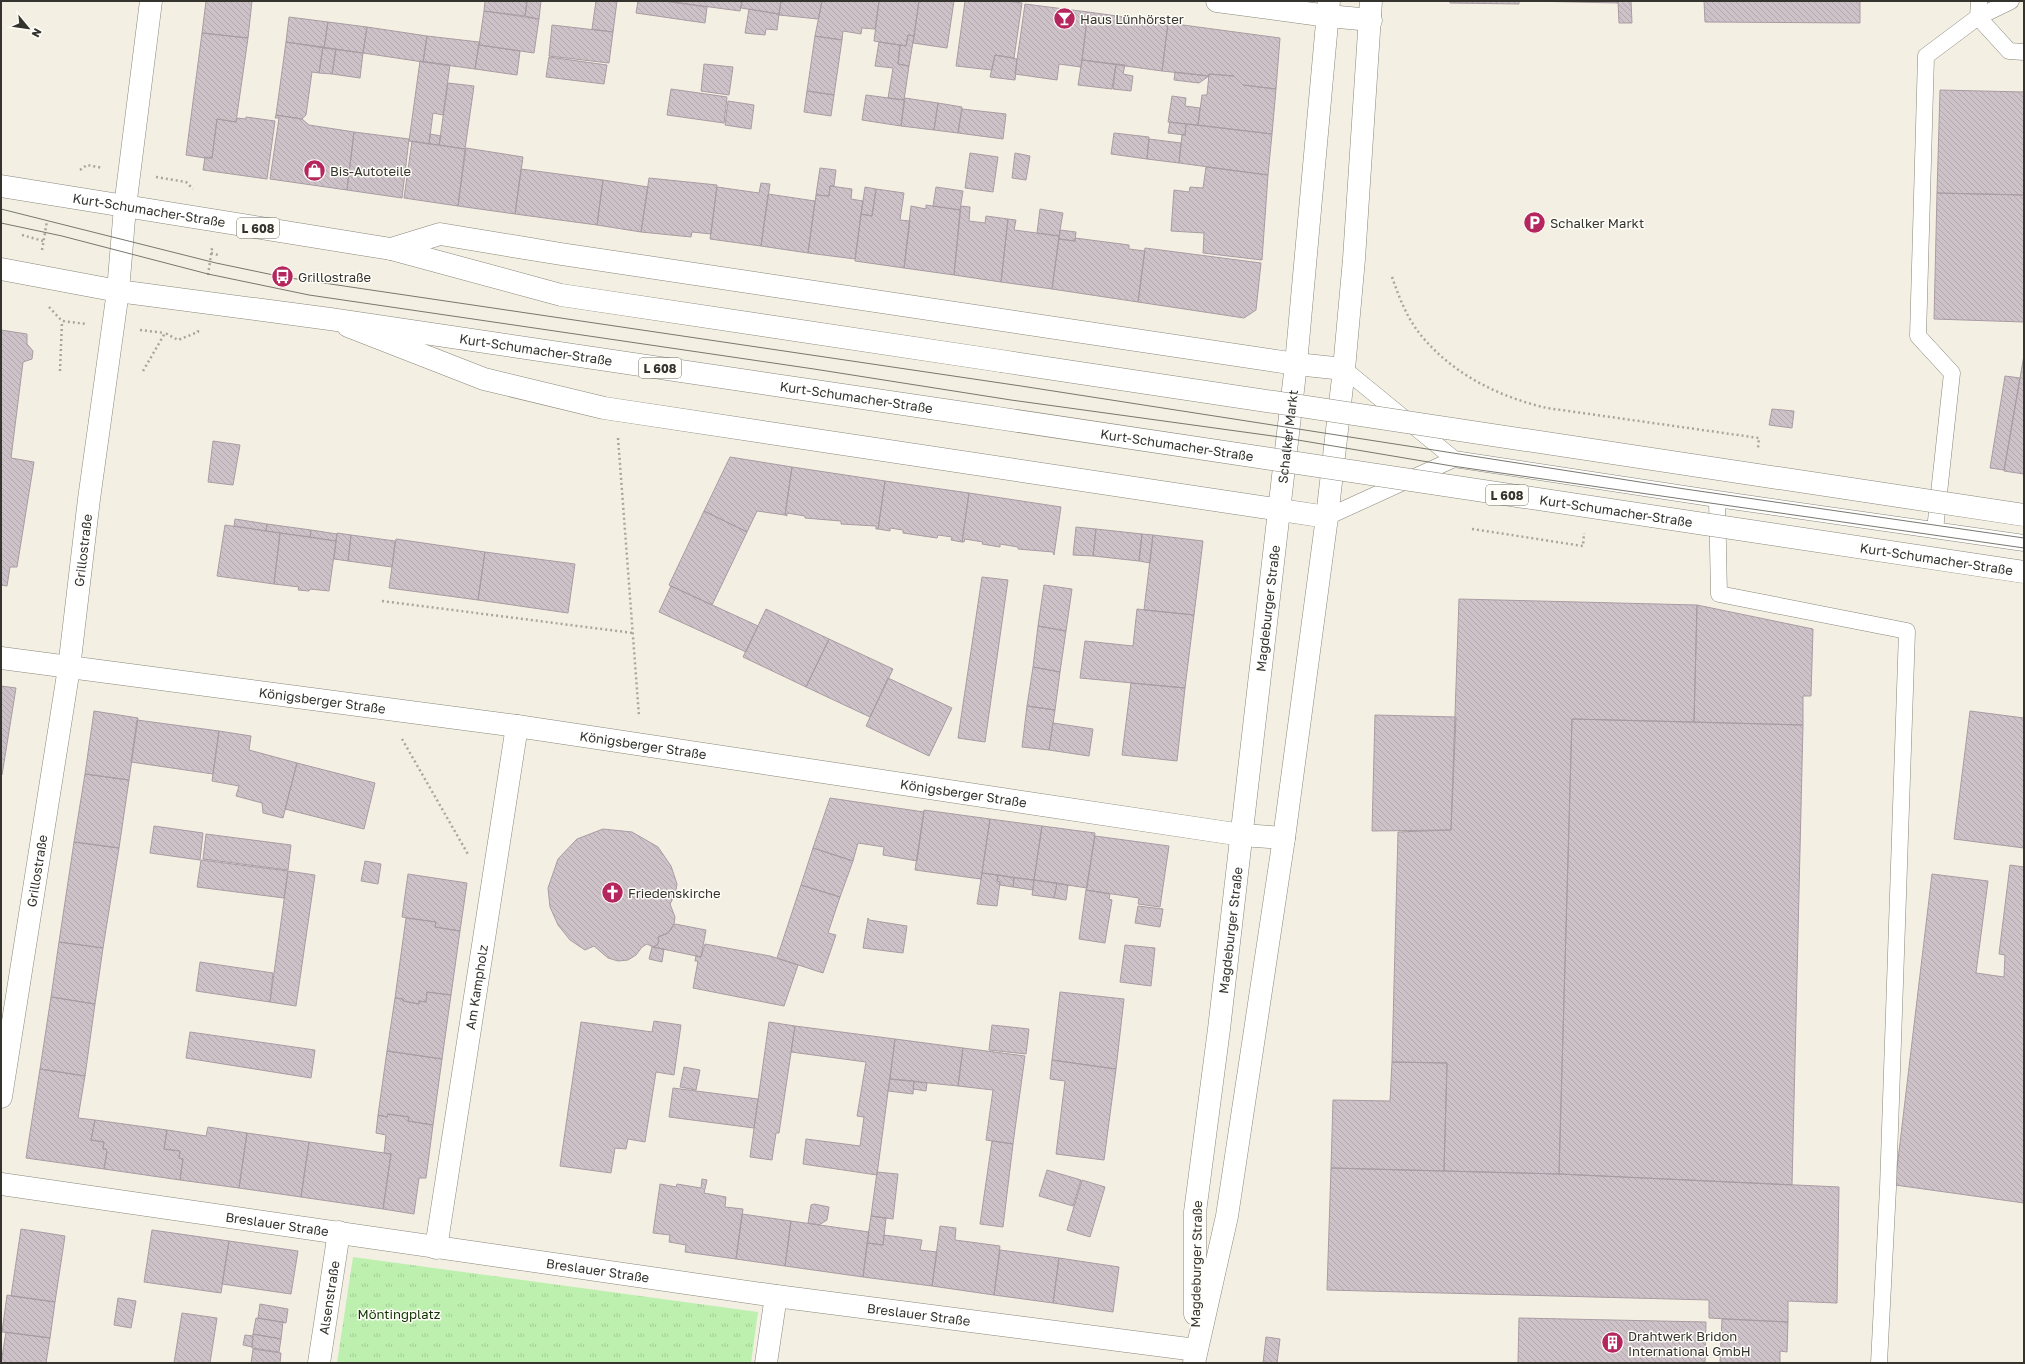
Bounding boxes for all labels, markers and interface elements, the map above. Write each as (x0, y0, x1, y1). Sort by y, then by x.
bar icon: Haus Lünhörster (1051, 6, 1077, 32)
north arrow (8, 8, 48, 48)
place label: Haus Lünhörster (1080, 11, 1184, 27)
text: N (29, 26, 45, 40)
shop icon: Bis-Autoteile (301, 158, 327, 184)
place label: Bis-Autoteile (330, 163, 411, 179)
street label: Kurt-Schumacher-Straße (72, 190, 227, 230)
parking icon: Schalker Markt (1521, 210, 1547, 236)
place label: Schalker Markt (1550, 215, 1644, 231)
road number: L 608 (237, 218, 279, 238)
bus stop icon: Grillostraße (270, 264, 296, 290)
place label: Grillostraße (298, 269, 371, 285)
street label: Kurt-Schumacher-Straße (458, 330, 613, 369)
road number: L 608 (639, 358, 681, 378)
street label: Kurt-Schumacher-Straße (779, 378, 934, 416)
street label: Schalker Markt (1274, 389, 1301, 484)
street label: Kurt-Schumacher-Straße (1099, 426, 1255, 464)
road number: L 608 (1486, 485, 1528, 505)
street label: Kurt-Schumacher-Straße (1538, 491, 1694, 530)
street label: Grillostraße (71, 513, 95, 587)
street label: Kurt-Schumacher-Straße (1859, 539, 2014, 578)
street label: Magdeburger Straße (1252, 544, 1283, 673)
street label: Königsberger Straße (258, 684, 387, 717)
street label: Königsberger Straße (579, 728, 708, 762)
street label: Königsberger Straße (899, 776, 1028, 811)
street label: Grillostraße (23, 833, 50, 908)
street label: Magdeburger Straße (1215, 866, 1246, 994)
church icon: Friedenskirche (599, 880, 625, 906)
place label: Friedenskirche (628, 885, 721, 901)
street label: Am Kampholz (462, 943, 491, 1031)
street label: Magdeburger Straße (1187, 1200, 1205, 1328)
street label: Breslauer Straße (224, 1209, 330, 1239)
street label: Breslauer Straße (545, 1255, 650, 1286)
street label: Alsenstraße (315, 1260, 342, 1336)
street label: Breslauer Straße (866, 1300, 971, 1329)
park label: Möntingplatz (358, 1306, 441, 1322)
place label: Drahtwerk Bridon International GmbH (1628, 1328, 1751, 1359)
building icon: Drahtwerk Bridon International GmbH (1599, 1330, 1625, 1356)

